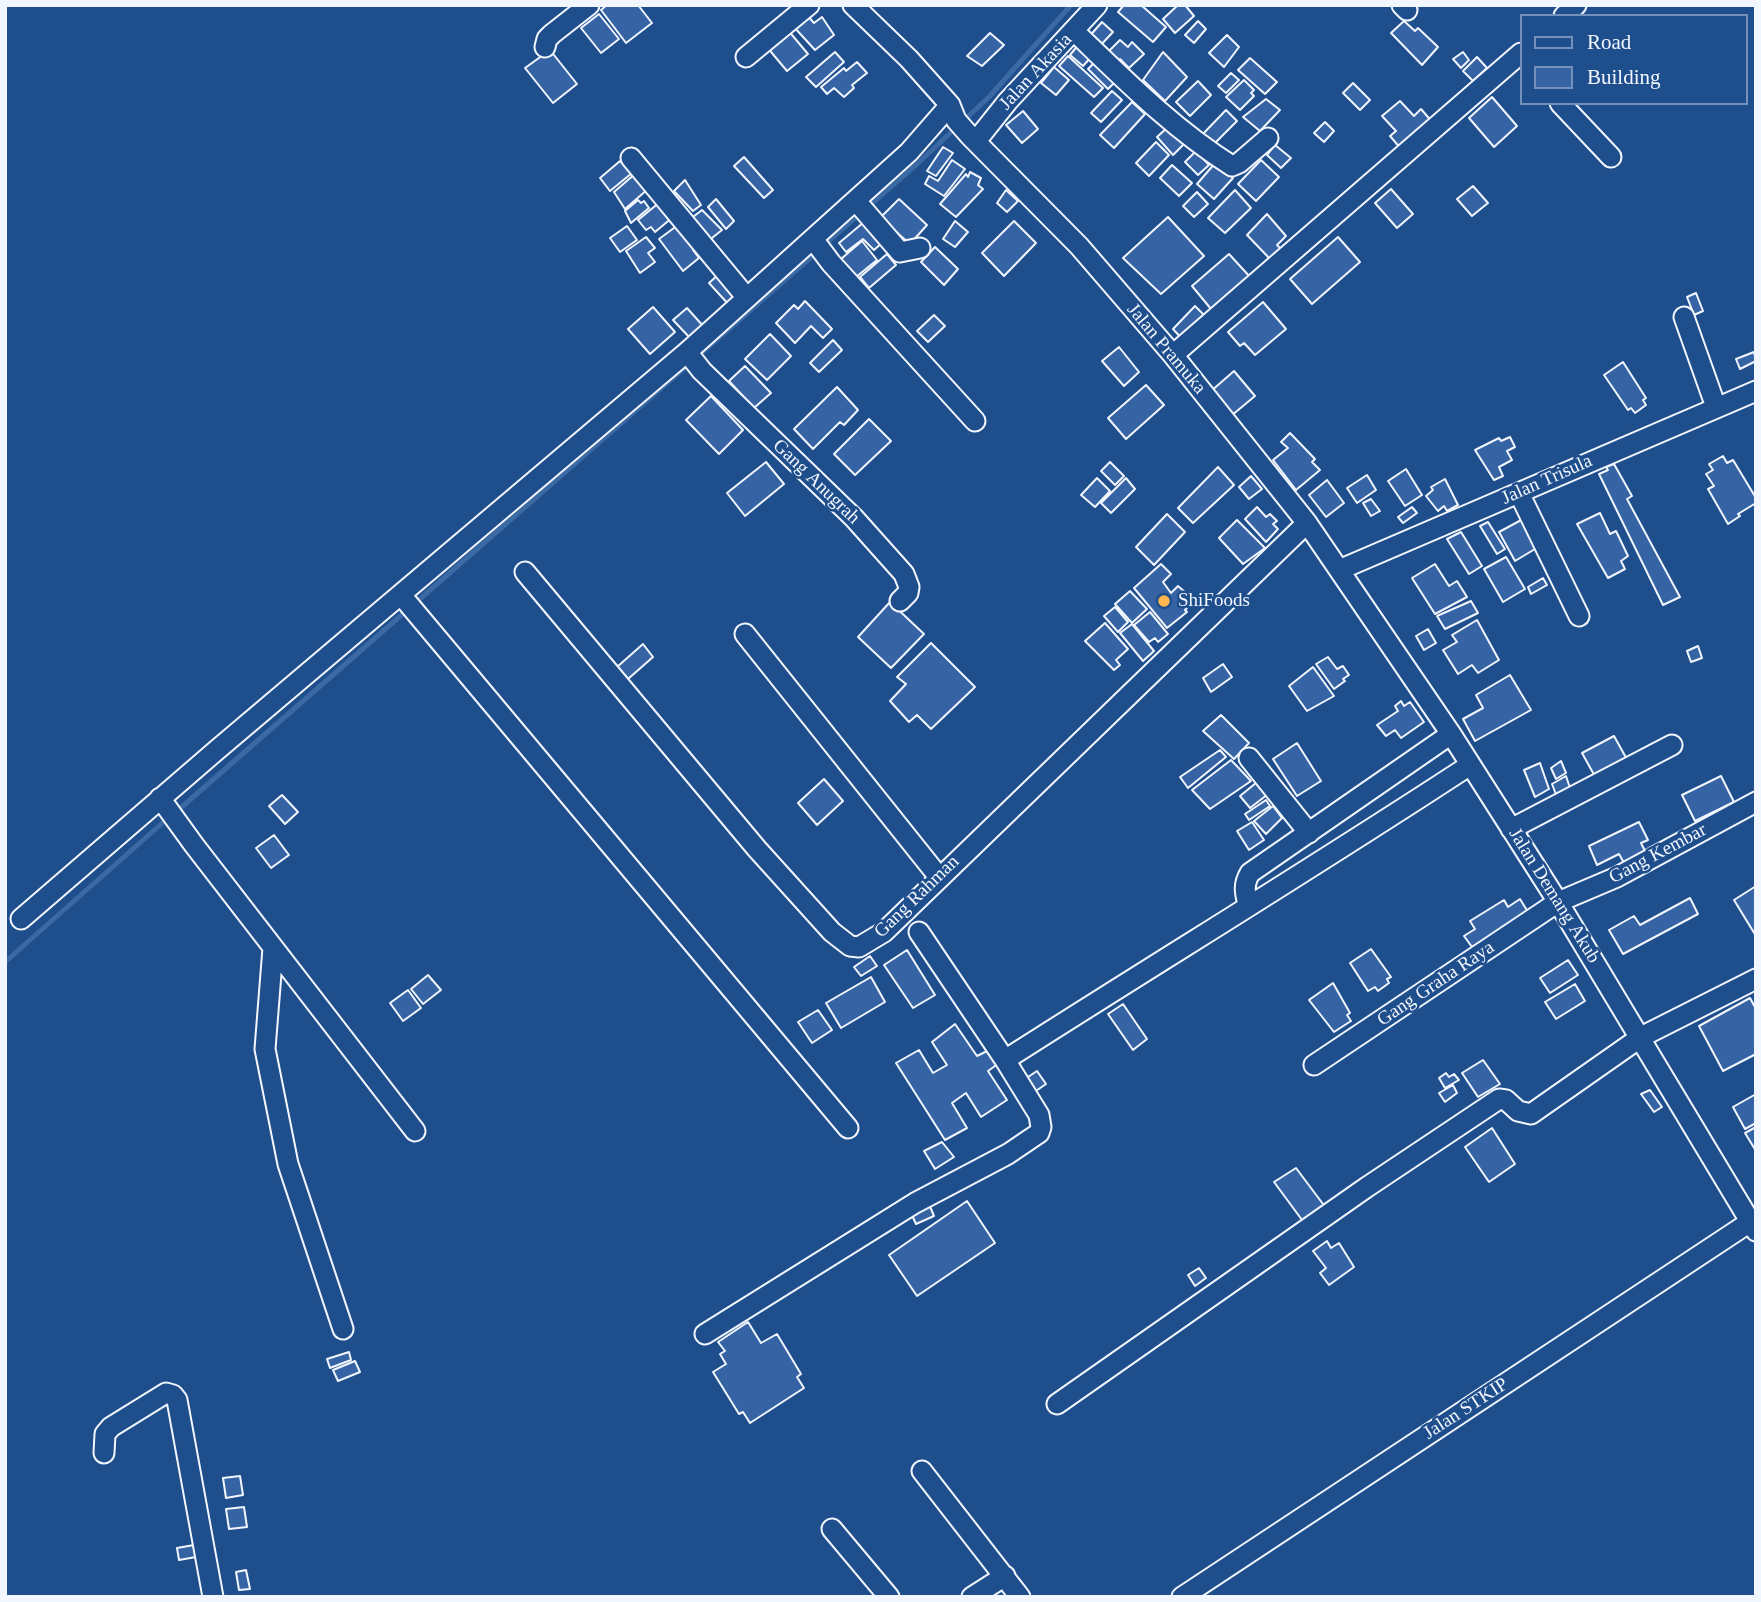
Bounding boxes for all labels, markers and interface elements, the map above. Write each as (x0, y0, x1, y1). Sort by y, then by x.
legend (1520, 14, 1747, 105)
street label: Jalan Akasia (995, 29, 1077, 115)
text: Road (1587, 30, 1631, 54)
text: Building (1587, 65, 1661, 89)
street label: Jalan Pramuka (1121, 299, 1211, 399)
street label: Gang Anugrah (768, 435, 864, 529)
street label: Jalan Trisula (1498, 450, 1596, 510)
place label: ShiFoods (1178, 590, 1250, 612)
marker: ShiFoods (1156, 593, 1172, 609)
street label: Gang Kembar (1605, 819, 1711, 889)
street label: Jalan Demang Akub (1503, 824, 1605, 968)
street label: Gang Rahman (870, 851, 964, 943)
street label: Gang Graha Raya (1373, 936, 1499, 1032)
street label: Jalan STKIP (1419, 1373, 1513, 1445)

